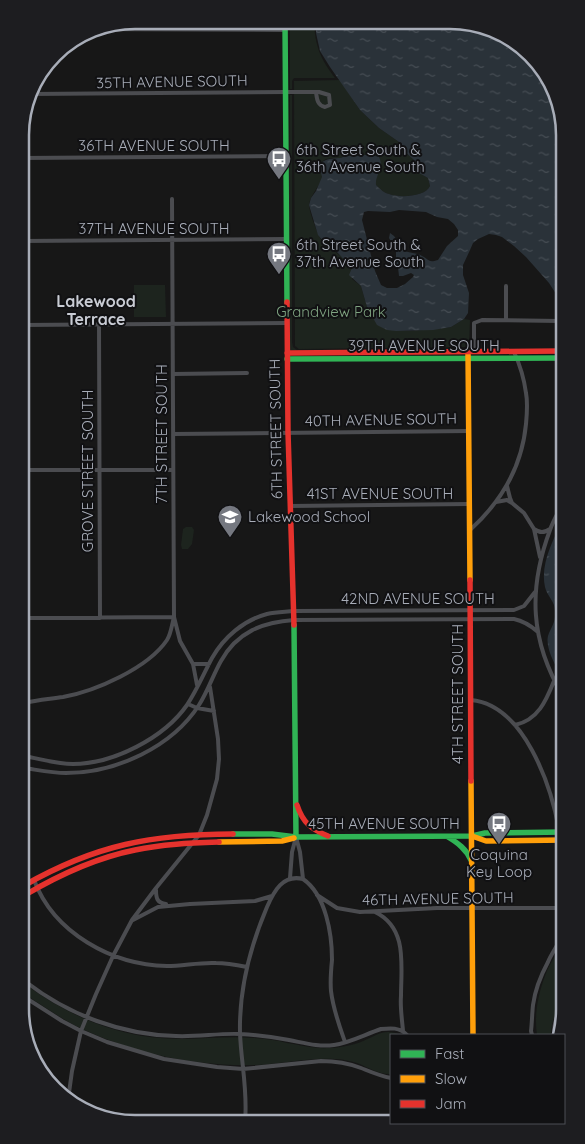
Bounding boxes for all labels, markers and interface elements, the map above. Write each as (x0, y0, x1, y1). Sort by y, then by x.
street label: 35TH AVENUE SOUTH (96, 71, 248, 92)
street label: 36TH AVENUE SOUTH (78, 136, 230, 155)
place label: 6th Street South & 36th Avenue South (296, 140, 425, 176)
bus stop icon: 6th Street South & 36th Avenue South (266, 146, 292, 180)
street label: 37TH AVENUE SOUTH (78, 219, 230, 238)
place label: 6th Street South & 37th Avenue South (296, 235, 424, 271)
bus stop icon: 6th Street South & 37th Avenue South (266, 241, 292, 275)
district label: Lakewood Terrace (56, 291, 136, 329)
park label: Grandview Park (276, 302, 386, 321)
street label: 39TH AVENUE SOUTH (348, 336, 500, 355)
street label: 6TH STREET SOUTH (265, 359, 286, 499)
street label: 7TH STREET SOUTH (152, 364, 171, 504)
street label: GROVE STREET SOUTH (78, 390, 97, 552)
street label: 40TH AVENUE SOUTH (305, 409, 457, 430)
street label: 41ST AVENUE SOUTH (307, 484, 453, 503)
school or university icon: Lakewood School (217, 504, 243, 538)
place label: Lakewood School (248, 507, 370, 526)
street label: 42ND AVENUE SOUTH (341, 589, 495, 608)
street label: 4TH STREET SOUTH (448, 624, 467, 764)
bus stop icon: Coquina Key Loop (486, 811, 512, 845)
street label: 45TH AVENUE SOUTH (308, 814, 460, 833)
place label: Coquina Key Loop (466, 845, 532, 881)
street label: 46TH AVENUE SOUTH (362, 888, 514, 909)
legend (390, 1034, 565, 1124)
text: Fast (435, 1044, 464, 1063)
text: Slow (435, 1069, 467, 1088)
text: Jam (435, 1094, 466, 1113)

